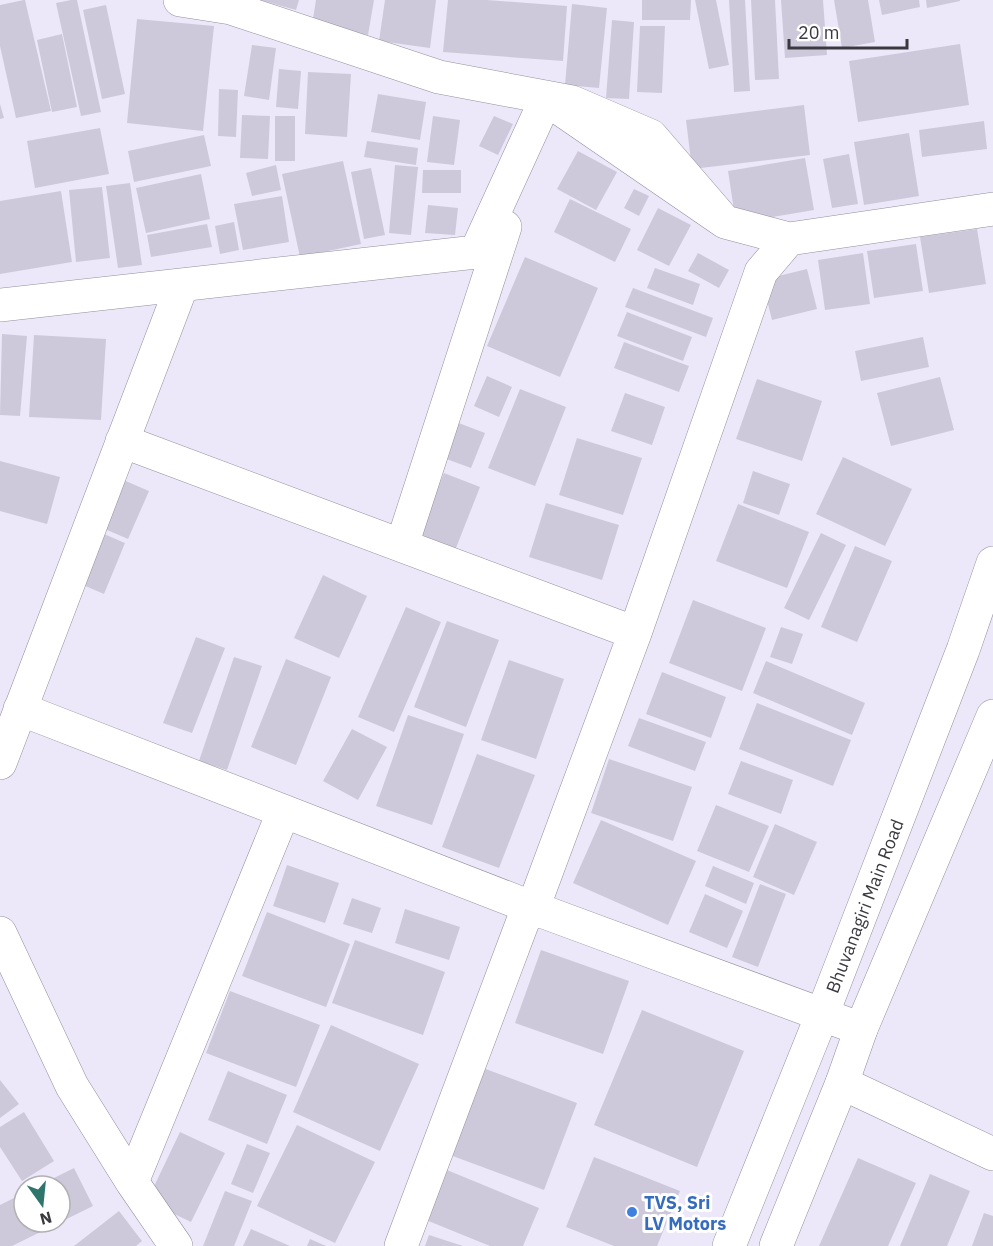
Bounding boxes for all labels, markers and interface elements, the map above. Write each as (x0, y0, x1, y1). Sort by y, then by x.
scale bar (789, 12, 908, 50)
text: 20 m (798, 21, 840, 44)
street label: Bhuvanagiri Main Road (820, 816, 908, 996)
north arrow (12, 1174, 72, 1234)
place label: TVS, Sri LV Motors (644, 1191, 726, 1235)
marker: TVS, Sri LV Motors (625, 1205, 639, 1219)
text: N (38, 1207, 54, 1230)

